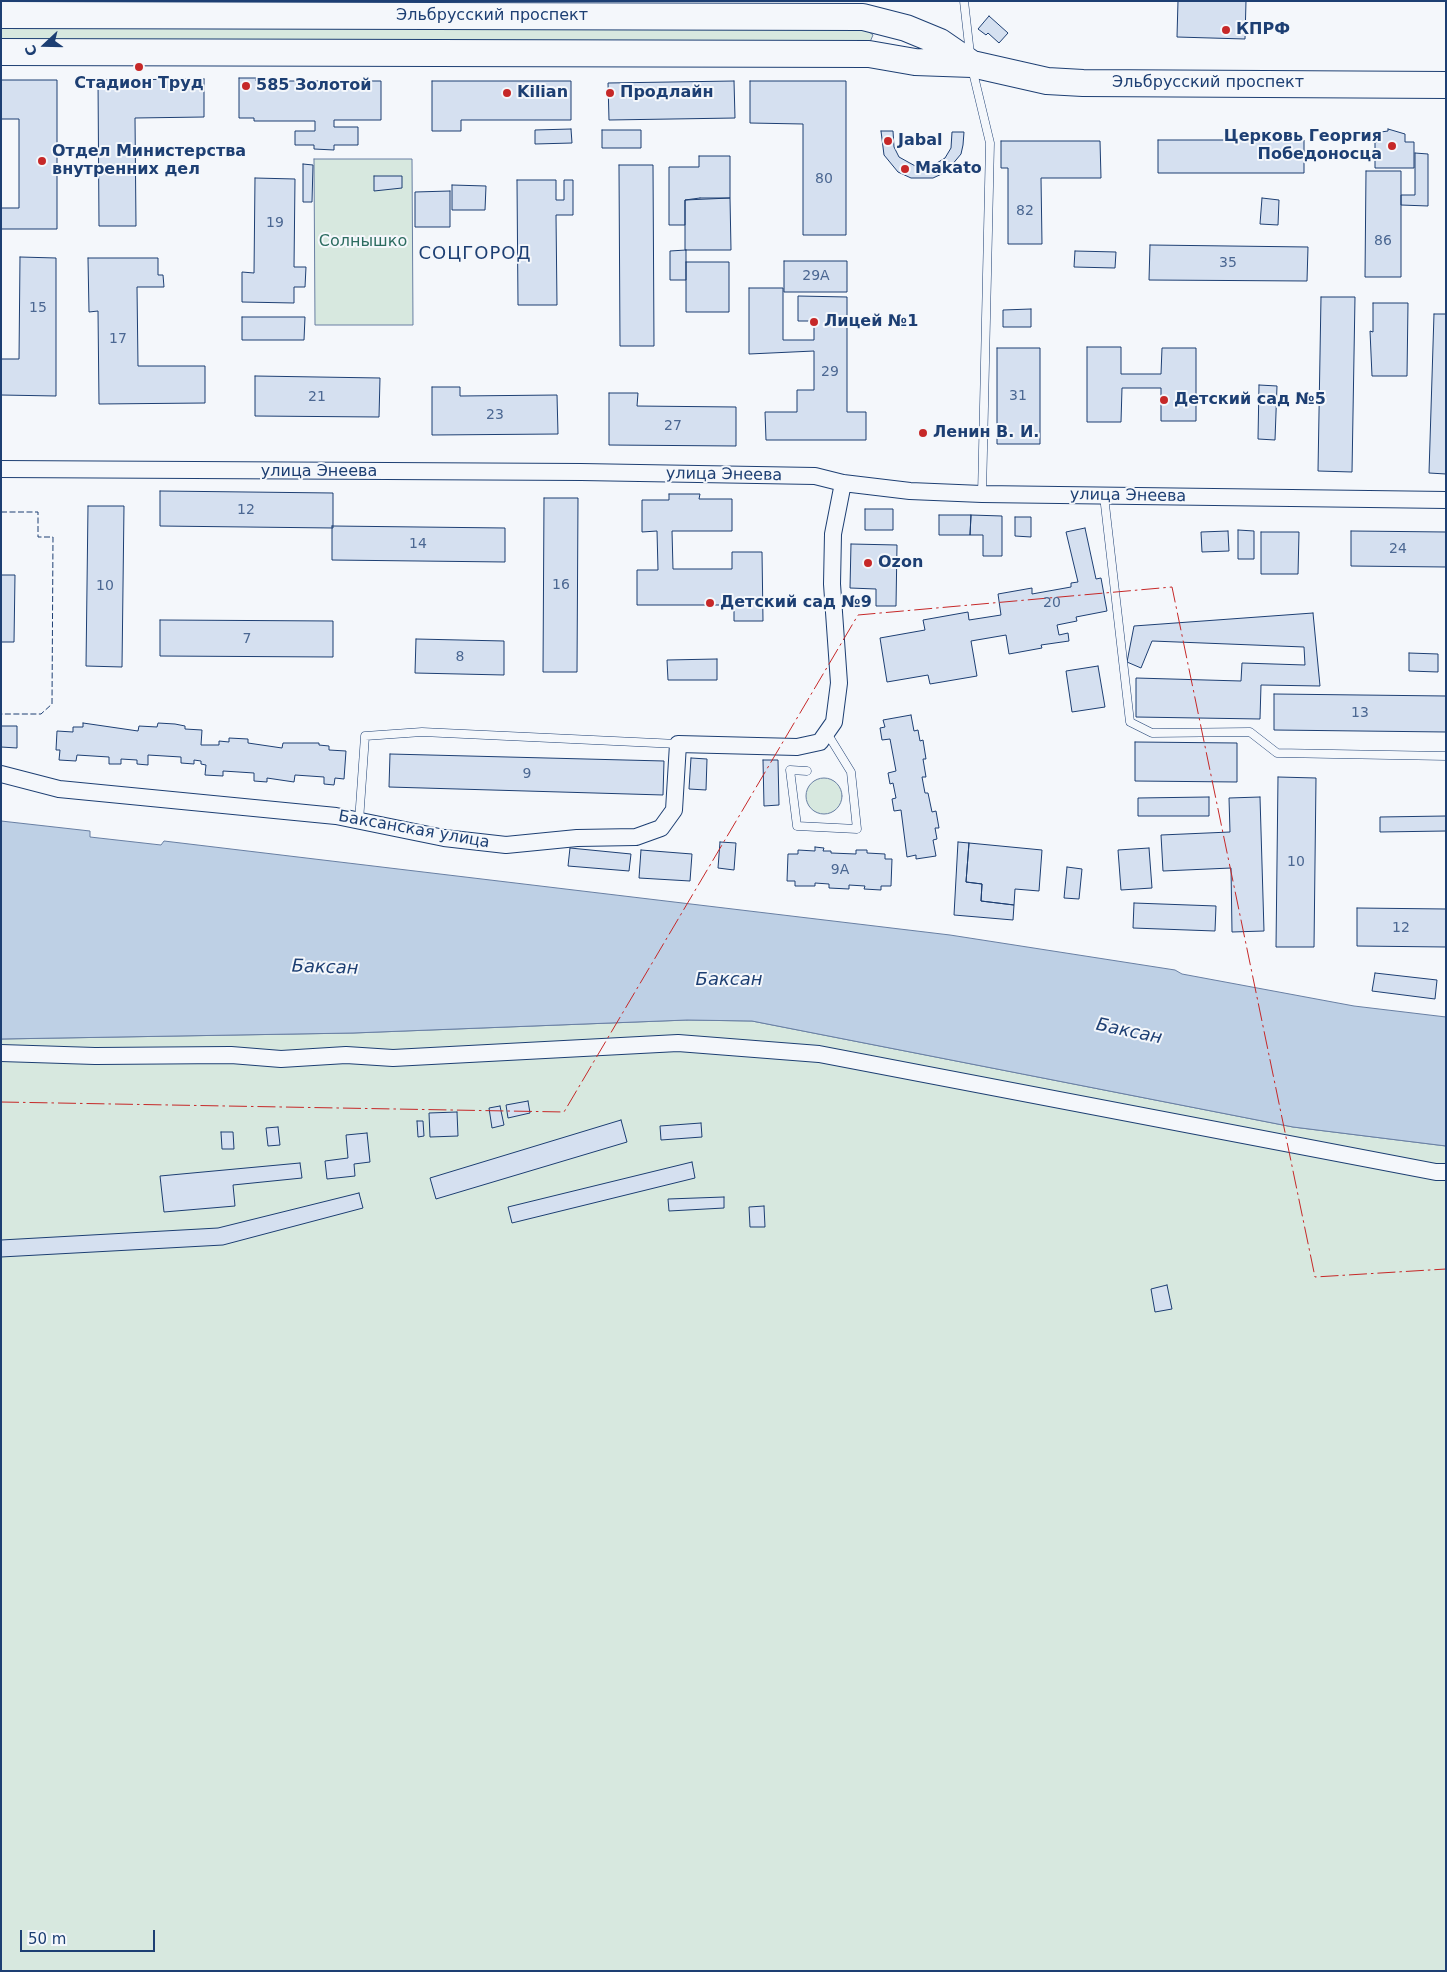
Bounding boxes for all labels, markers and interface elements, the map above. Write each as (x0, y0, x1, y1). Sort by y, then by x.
street label: Эльбрусский проспект (396, 6, 588, 26)
north arrow (20, 20, 70, 70)
place label: КПРФ (1236, 20, 1290, 40)
marker: КПРФ (1220, 24, 1232, 36)
text: С (22, 43, 40, 58)
marker: Стадион Труд (133, 61, 145, 73)
street label: Эльбрусский проспект (1112, 73, 1304, 93)
place label: Стадион Труд (74, 74, 204, 94)
place label: 585 Золотой (256, 76, 372, 96)
marker: 585 Золотой (240, 80, 252, 92)
place label: Kilian (517, 83, 568, 103)
place label: Продлайн (620, 83, 714, 103)
marker: Kilian (501, 87, 513, 99)
marker: Продлайн (604, 87, 616, 99)
place label: Церковь Георгия Победоносца (1224, 127, 1382, 165)
place label: Jabal (898, 131, 942, 151)
marker: Jabal (882, 135, 894, 147)
marker: Церковь Георгия Победоносца (1386, 140, 1398, 152)
place label: Отдел Министерства внутренних дел (52, 142, 246, 180)
marker: Отдел Министерства внутренних дел (36, 155, 48, 167)
place label: Мakato (915, 159, 982, 179)
marker: Мakato (899, 163, 911, 175)
house number: 80 (815, 171, 833, 187)
house number: 82 (1016, 203, 1034, 219)
house number: 19 (266, 215, 284, 231)
park label: Солнышко (319, 232, 407, 252)
house number: 86 (1374, 233, 1392, 249)
district label: СОЦГОРОД (418, 243, 532, 265)
house number: 35 (1219, 255, 1237, 271)
house number: 29А (802, 268, 830, 284)
house number: 15 (29, 300, 47, 316)
place label: Лицей №1 (824, 312, 918, 332)
marker: Лицей №1 (808, 316, 820, 328)
house number: 17 (109, 331, 127, 347)
house number: 29 (821, 364, 839, 380)
house number: 31 (1009, 388, 1027, 404)
house number: 21 (308, 389, 326, 405)
place label: Детский сад №5 (1174, 390, 1326, 410)
marker: Детский сад №5 (1158, 394, 1170, 406)
house number: 23 (486, 407, 504, 423)
house number: 27 (664, 418, 682, 434)
place label: Ленин В. И. (933, 423, 1039, 443)
marker: Ленин В. И. (917, 427, 929, 439)
street label: улица Энеева (261, 462, 377, 482)
street label: улица Энеева (666, 464, 782, 486)
street label: улица Энеева (1070, 485, 1186, 507)
house number: 12 (237, 502, 255, 518)
house number: 14 (409, 536, 427, 552)
house number: 24 (1389, 541, 1407, 557)
place label: Ozon (878, 553, 923, 573)
marker: Ozon (862, 557, 874, 569)
house number: 16 (552, 577, 570, 593)
house number: 10 (96, 578, 114, 594)
place label: Детский сад №9 (720, 593, 872, 613)
house number: 20 (1043, 595, 1061, 611)
marker: Детский сад №9 (704, 597, 716, 609)
house number: 7 (243, 631, 251, 647)
house number: 8 (456, 649, 464, 665)
house number: 13 (1351, 705, 1369, 721)
house number: 9 (523, 766, 531, 782)
street label: Баксанская улица (337, 807, 491, 853)
house number: 10 (1287, 854, 1305, 870)
house number: 9А (831, 862, 849, 878)
house number: 12 (1392, 920, 1410, 936)
water label: Баксан (291, 956, 359, 980)
water label: Баксан (696, 969, 762, 991)
water label: Баксан (1094, 1014, 1164, 1050)
scale bar (22, 1920, 158, 1952)
text: 50 m (28, 1930, 66, 1948)

